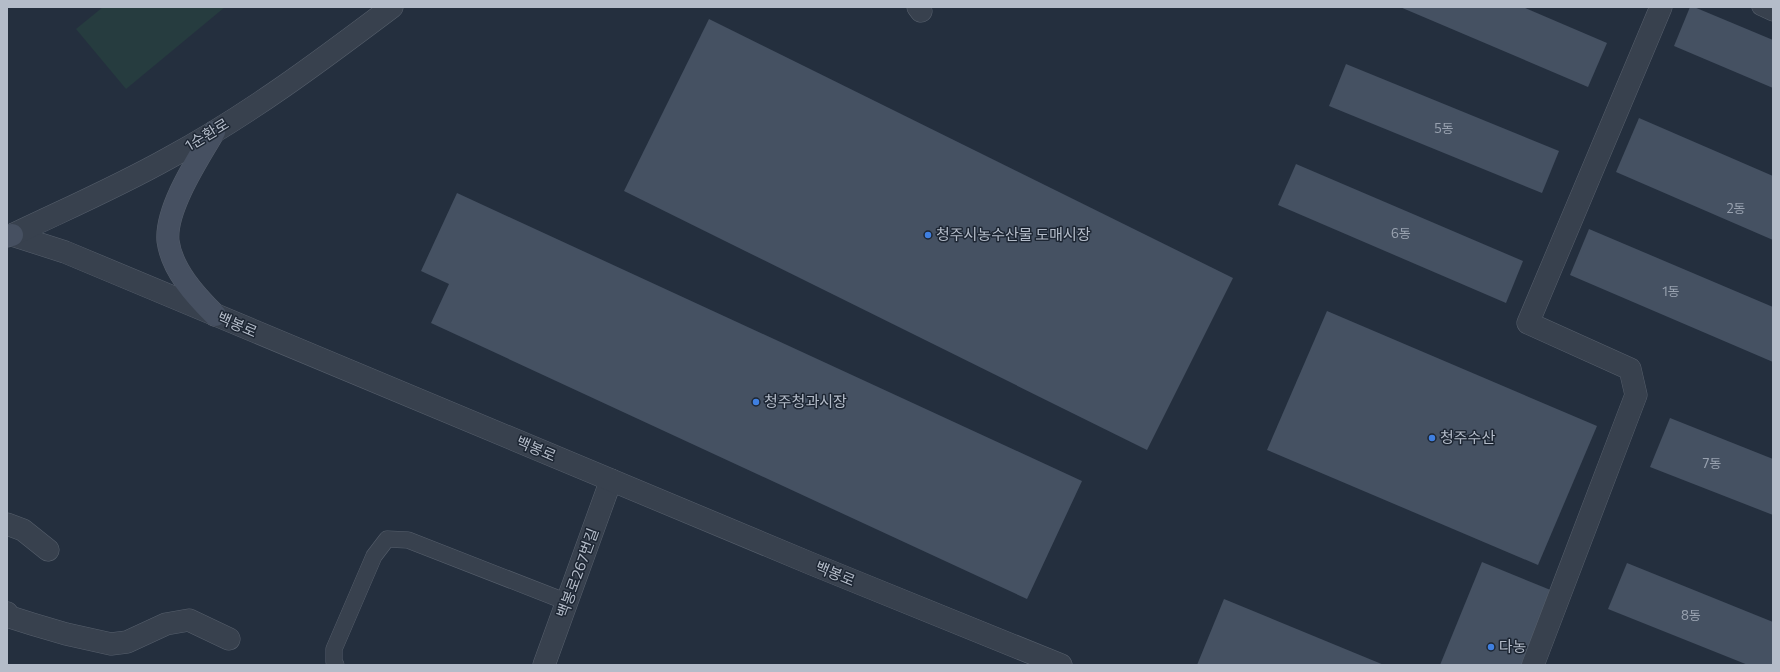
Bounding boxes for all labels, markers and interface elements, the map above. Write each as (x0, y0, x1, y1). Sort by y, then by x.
street label: 1순환로 (181, 114, 232, 154)
house number: 5동 (1434, 120, 1454, 136)
house number: 2동 (1726, 200, 1746, 216)
place label: 청주시농수산물 도매시장 (936, 225, 1091, 243)
house number: 6동 (1391, 225, 1411, 241)
marker: 청주시농수산물 도매시장 (923, 230, 933, 240)
house number: 1동 (1662, 283, 1680, 299)
street label: 백봉로 (215, 308, 260, 340)
place label: 청주청과시장 (764, 392, 847, 410)
marker: 청주청과시장 (751, 397, 761, 407)
place label: 청주수산 (1440, 428, 1495, 446)
street label: 백봉로 (514, 432, 559, 464)
marker: 청주수산 (1427, 433, 1437, 443)
house number: 7동 (1703, 455, 1721, 471)
street label: 백봉로267번길 (552, 525, 602, 620)
street label: 백봉로 (813, 557, 858, 589)
house number: 8동 (1681, 607, 1701, 623)
place label: 다농 (1499, 637, 1527, 655)
marker: 다농 (1486, 642, 1496, 652)

